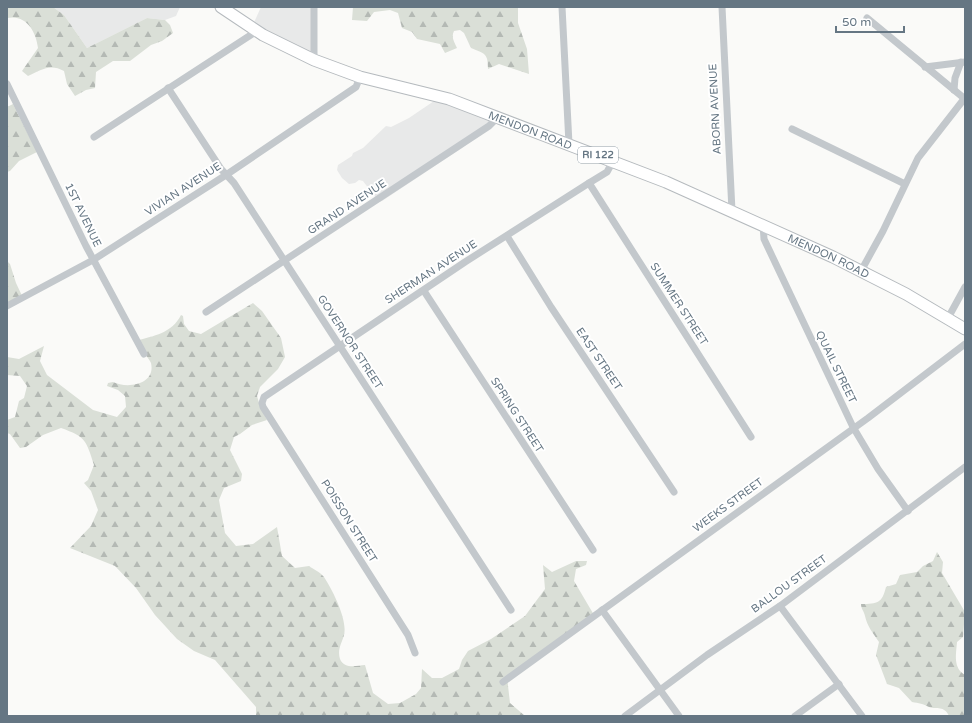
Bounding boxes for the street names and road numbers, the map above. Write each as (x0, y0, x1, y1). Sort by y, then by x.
street label: ABORN AVENUE (706, 63, 724, 155)
street label: MENDON ROAD (487, 108, 574, 152)
road number: RI 122 (578, 147, 618, 163)
street label: VIVIAN AVENUE (143, 160, 223, 218)
street label: GRAND AVENUE (305, 177, 389, 237)
street label: 1ST AVENUE (62, 181, 104, 249)
street label: MENDON ROAD (786, 231, 872, 281)
street label: SHERMAN AVENUE (383, 237, 479, 307)
street label: SUMMER STREET (647, 260, 711, 348)
street label: GOVERNOR STREET (315, 292, 385, 392)
street label: EAST STREET (573, 325, 625, 393)
street label: QUAIL STREET (813, 329, 859, 406)
street label: SPRING STREET (488, 375, 546, 455)
street label: WEEKS STREET (690, 475, 766, 535)
street label: POISSON STREET (318, 477, 380, 565)
street label: BALLOU STREET (749, 552, 830, 616)

